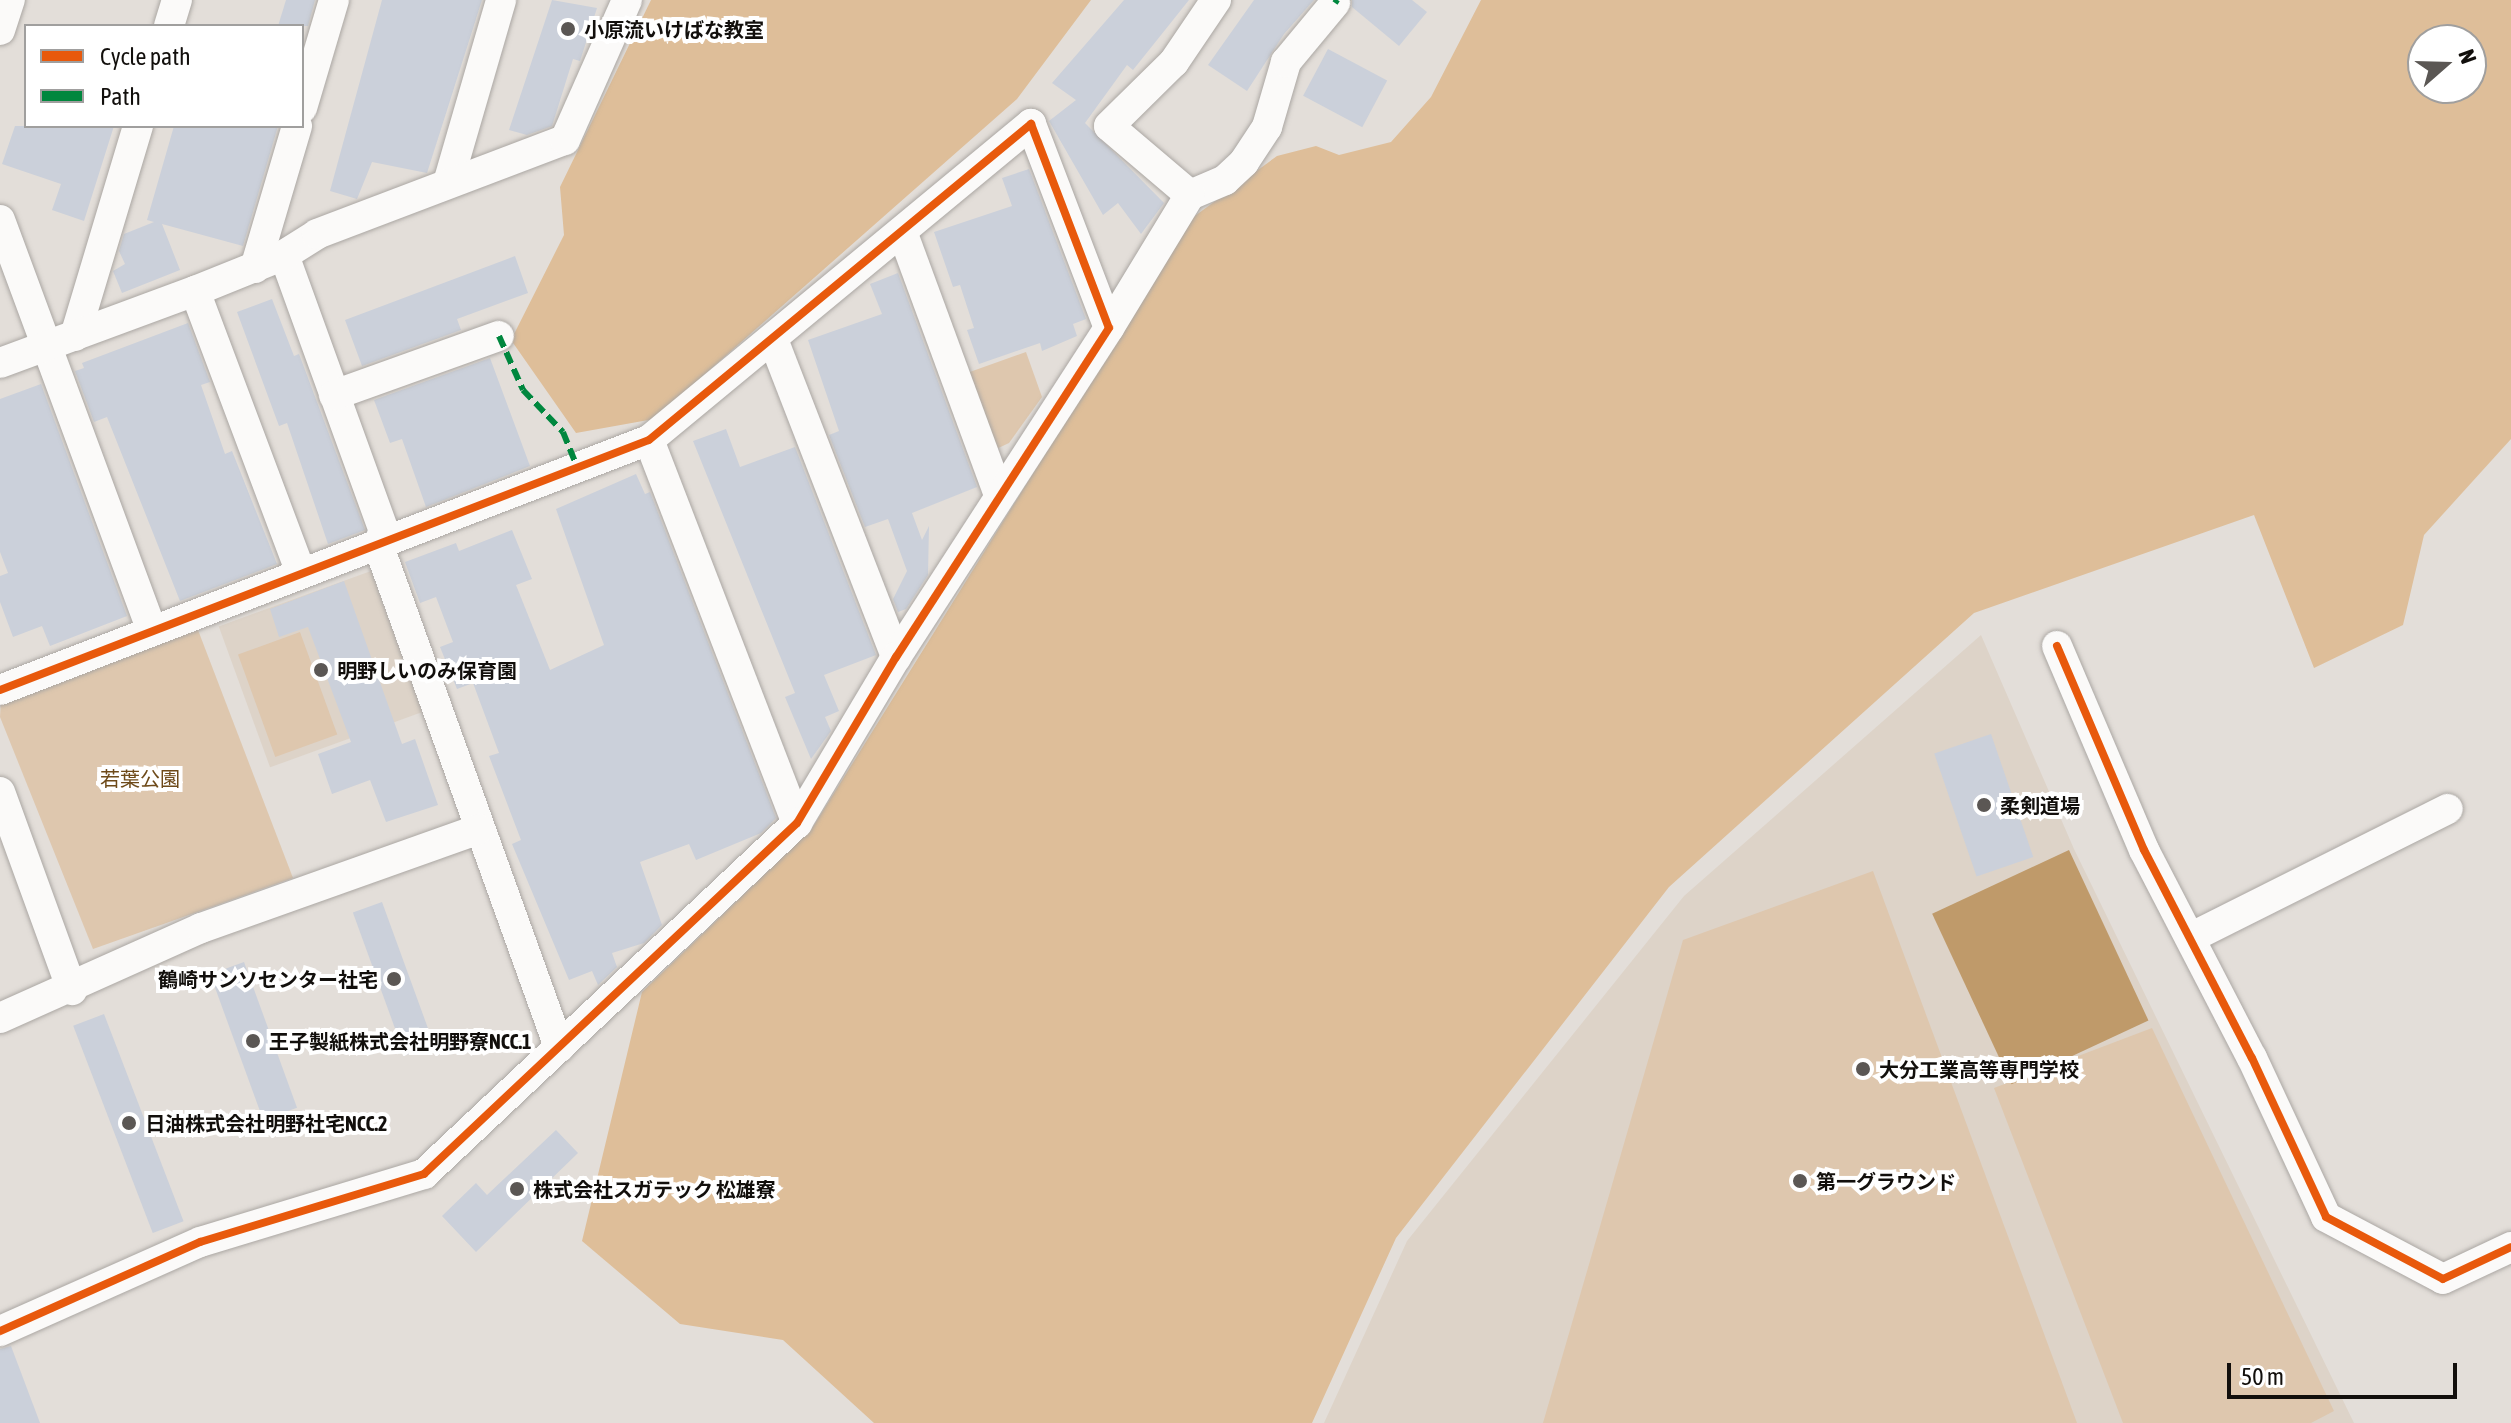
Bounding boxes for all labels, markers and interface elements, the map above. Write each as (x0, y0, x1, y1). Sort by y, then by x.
place label: 小原流いけばな教室 (584, 17, 764, 41)
marker: 小原流いけばな教室 (559, 20, 577, 38)
legend (24, 24, 304, 128)
north arrow (2407, 24, 2487, 104)
text: Cycle path (100, 43, 191, 70)
text: N (2453, 46, 2482, 67)
text: Path (100, 83, 141, 110)
place label: 明野しいのみ保育園 (337, 658, 517, 682)
marker: 明野しいのみ保育園 (312, 661, 330, 679)
park label: 若葉公園 (100, 766, 180, 790)
place label: 柔剣道場 (2000, 793, 2080, 817)
marker: 柔剣道場 (1975, 796, 1993, 814)
place label: 鶴崎サンソセンター社宅 (158, 967, 378, 991)
marker: 鶴崎サンソセンター社宅 (385, 970, 403, 988)
place label: 王子製紙株式会社明野寮NCC.1 (269, 1029, 531, 1053)
marker: 王子製紙株式会社明野寮NCC.1 (244, 1032, 262, 1050)
place label: 大分工業高等専門学校 (1879, 1057, 2079, 1081)
marker: 大分工業高等専門学校 (1854, 1060, 1872, 1078)
place label: 日油株式会社明野社宅NCC.2 (145, 1111, 387, 1135)
marker: 日油株式会社明野社宅NCC.2 (120, 1114, 138, 1132)
place label: 第一グラウンド (1816, 1169, 1956, 1193)
marker: 第一グラウンド (1791, 1172, 1809, 1190)
place label: 株式会社スガテック 松雄寮 (533, 1177, 776, 1201)
marker: 株式会社スガテック 松雄寮 (508, 1180, 526, 1198)
scale bar (2231, 1347, 2461, 1397)
text: 50 m (2241, 1363, 2284, 1390)

